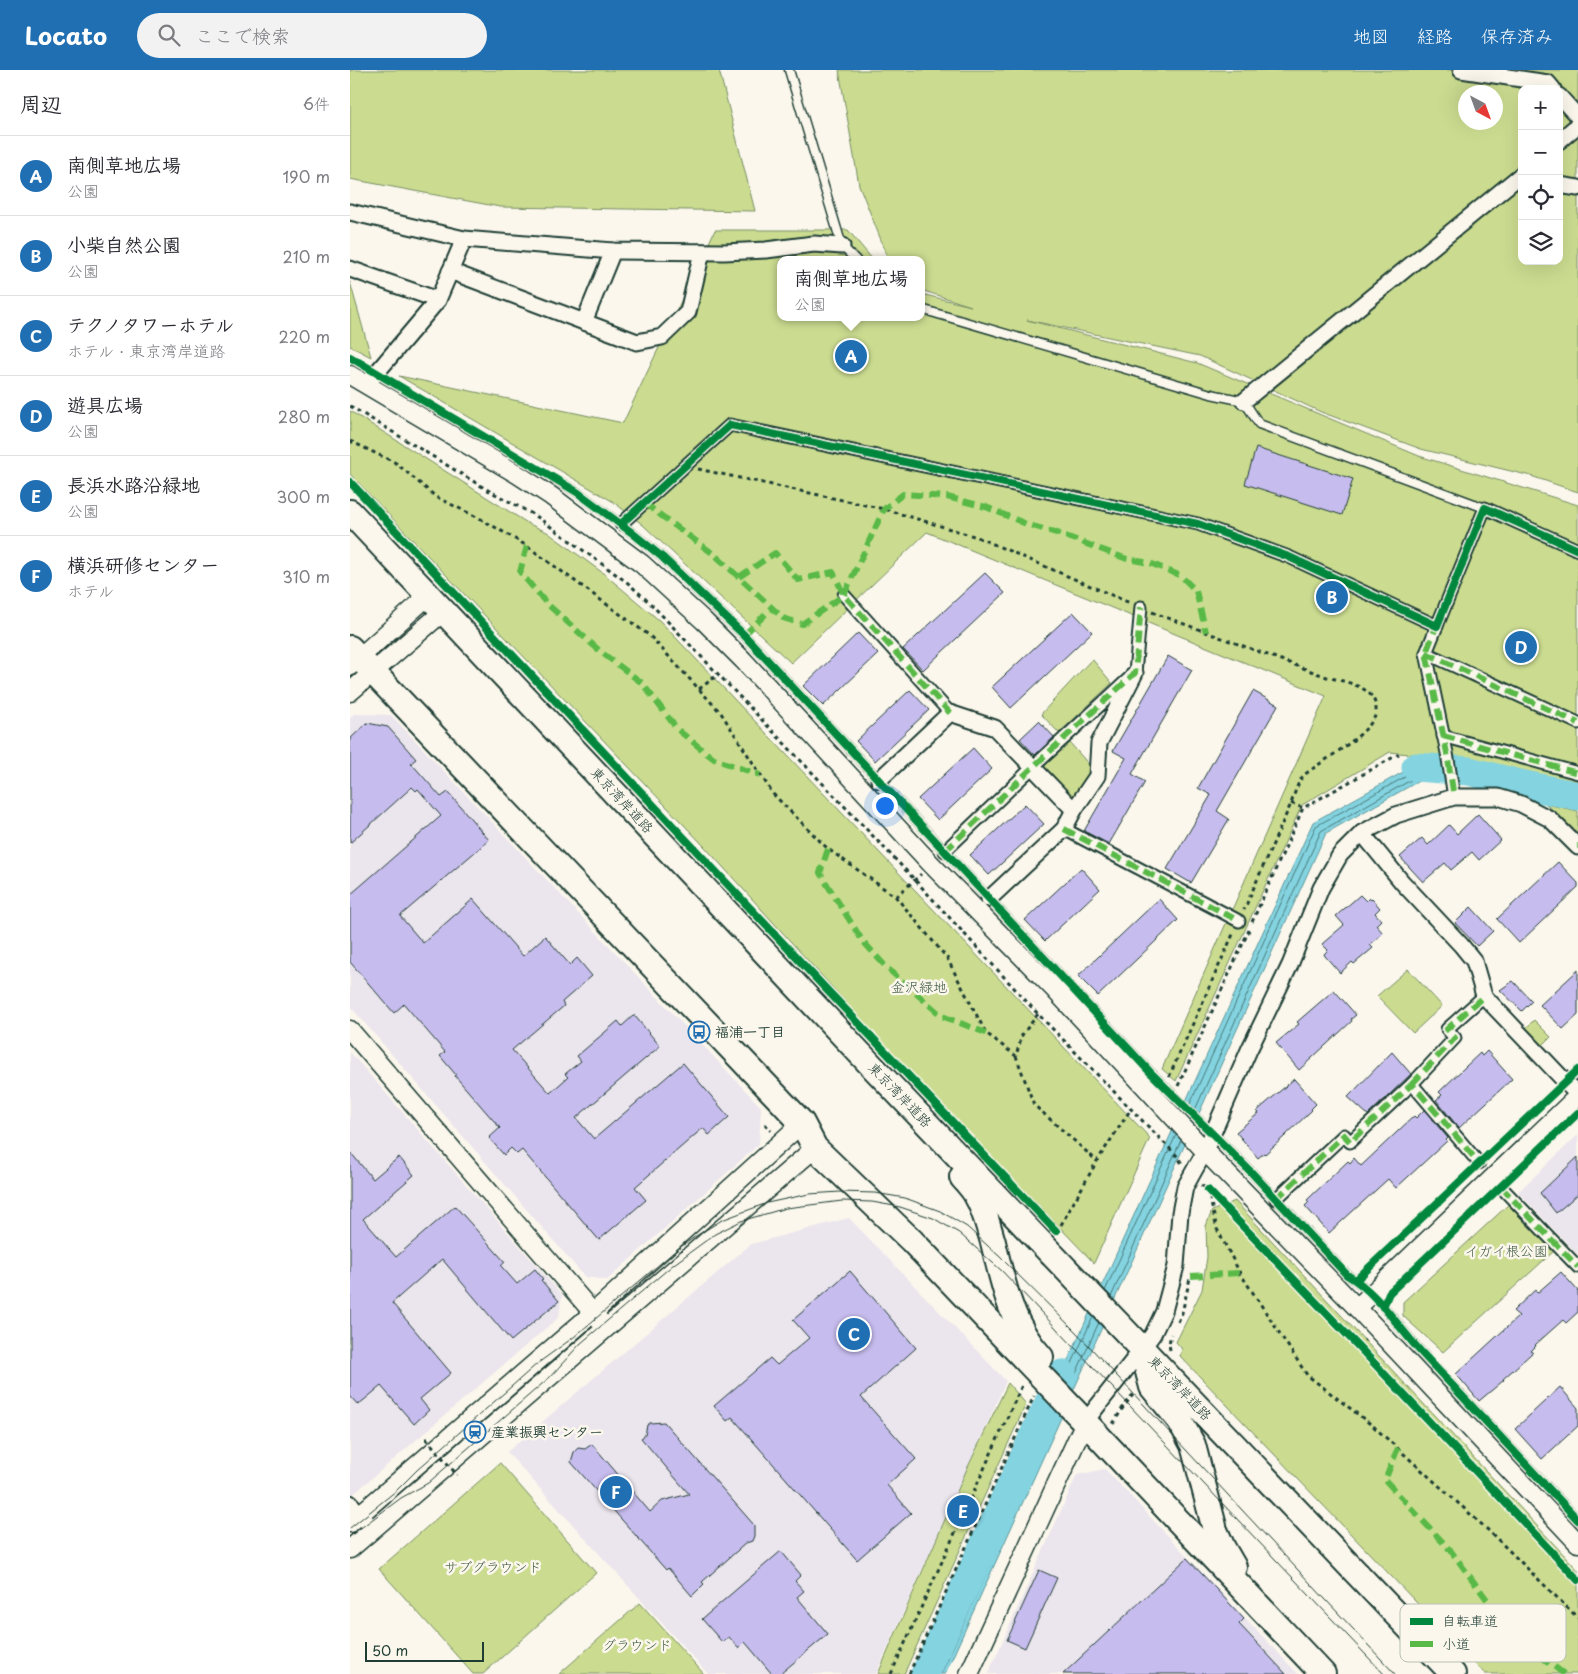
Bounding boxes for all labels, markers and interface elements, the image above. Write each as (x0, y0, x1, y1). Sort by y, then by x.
search box (137, 13, 487, 58)
text: Locato (25, 17, 107, 53)
icon: search (155, 21, 183, 49)
text: ここで検索 (195, 21, 290, 49)
text: 地図 (1353, 22, 1389, 49)
text: 経路 (1417, 22, 1453, 49)
text: 保存済み (1481, 22, 1553, 49)
north arrow (1458, 85, 1503, 130)
map controls (1518, 85, 1563, 265)
button: + (1518, 85, 1563, 130)
text: 周辺 (20, 87, 62, 119)
text: 6件 (303, 91, 330, 115)
button: − (1518, 130, 1563, 175)
text: 南側草地広場 (67, 150, 181, 178)
text: A (30, 164, 42, 188)
text: 190 m (282, 164, 330, 188)
button: locate (1518, 175, 1563, 220)
text: 公園 (67, 178, 99, 202)
button: layers (1518, 220, 1563, 265)
text: 小柴自然公園 (67, 230, 181, 258)
text: B (31, 244, 41, 268)
text: 210 m (282, 244, 330, 268)
popup (777, 256, 925, 321)
text: 公園 (67, 258, 99, 282)
text: 南側草地広場 (794, 263, 908, 291)
text: 公園 (794, 291, 826, 315)
text: テクノタワーホテル (67, 310, 234, 338)
text: C (30, 324, 42, 348)
text: 220 m (279, 324, 330, 348)
pin: A (835, 337, 867, 375)
text: ホテル · 東京湾岸道路 (67, 338, 225, 362)
text: 遊具広場 (67, 390, 143, 418)
text: D (30, 404, 42, 428)
text: 280 m (278, 404, 330, 428)
text: 公園 (67, 418, 99, 442)
text: 長浜水路沿緑地 (67, 470, 200, 498)
text: E (31, 484, 41, 508)
text: 300 m (276, 484, 330, 508)
text: 公園 (67, 498, 99, 522)
text: 横浜研修センター (67, 550, 219, 578)
text: F (31, 564, 41, 588)
text: 310 m (282, 564, 330, 588)
text: ホテル (67, 578, 114, 602)
pin: B (1316, 578, 1348, 616)
pin: D (1505, 628, 1537, 666)
street label: 東京湾岸道路 (586, 762, 659, 838)
your location (872, 793, 898, 819)
park label: 金沢緑地 (891, 976, 947, 997)
bus stop icon: 福浦一丁目 (687, 1020, 711, 1044)
place label: 福浦一丁目 (715, 1021, 785, 1042)
street label: 東京湾岸道路 (864, 1057, 937, 1132)
park label: イガイ根公園 (1464, 1240, 1548, 1261)
pin: C (838, 1315, 870, 1353)
street label: 東京湾岸道路 (1144, 1350, 1217, 1425)
station icon: 産業振興センター (463, 1420, 487, 1444)
place label: 産業振興センター (491, 1421, 603, 1442)
pin: F (600, 1473, 632, 1511)
pin: E (947, 1492, 979, 1530)
park label: サブグラウンド (444, 1556, 542, 1577)
legend (1400, 1604, 1566, 1662)
text: 自転車道 (1442, 1610, 1498, 1631)
text: 小道 (1442, 1633, 1470, 1654)
park label: グラウンド (602, 1634, 672, 1655)
scale bar (365, 1639, 484, 1662)
text: 50 m (372, 1640, 408, 1661)

